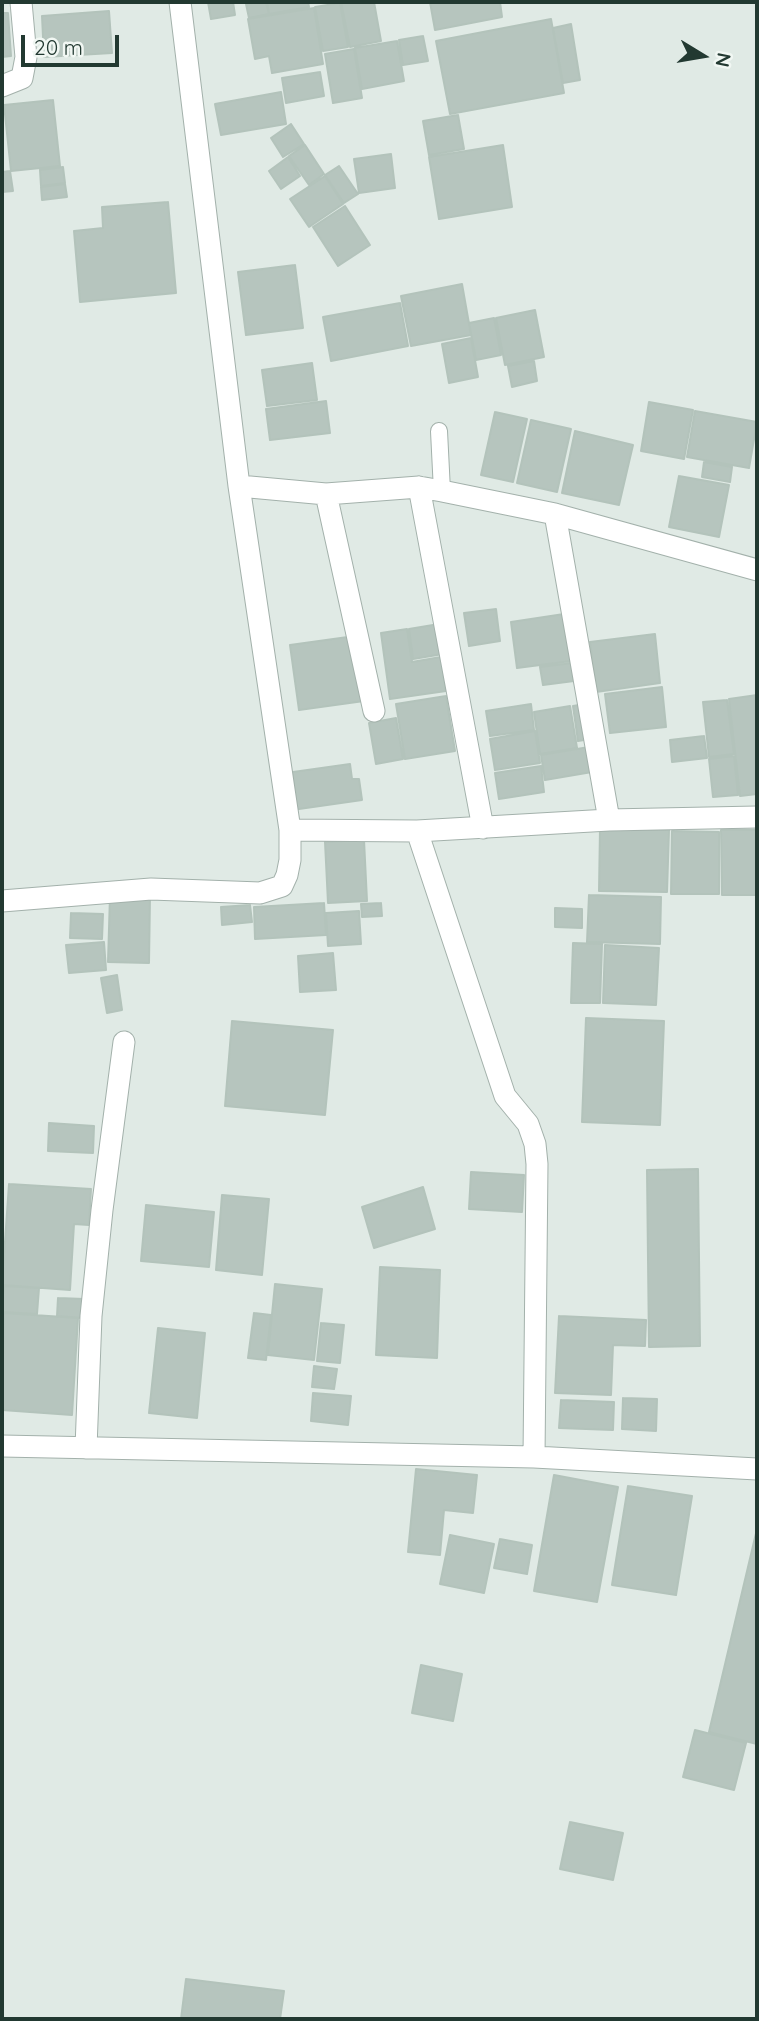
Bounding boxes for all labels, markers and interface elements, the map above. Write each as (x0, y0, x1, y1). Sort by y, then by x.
scale bar (24, 21, 122, 65)
north arrow (668, 21, 738, 91)
text: 20 m (34, 34, 83, 60)
text: N (711, 51, 737, 69)

